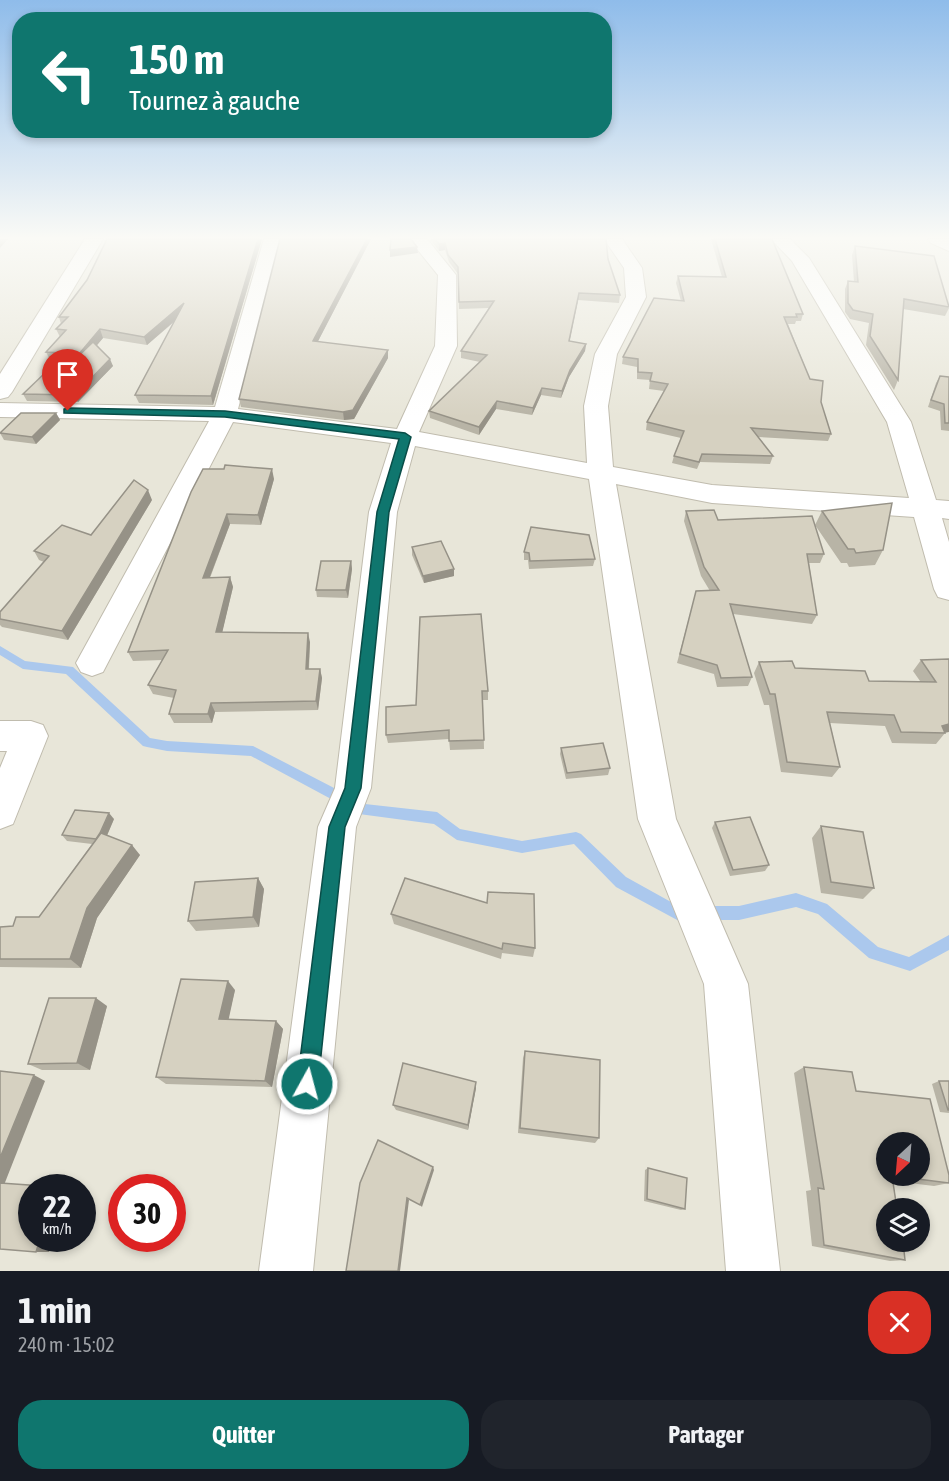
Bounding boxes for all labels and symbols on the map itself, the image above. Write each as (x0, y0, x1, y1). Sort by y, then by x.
pin (42, 349, 93, 411)
position arrow (275, 1052, 339, 1116)
north arrow (876, 1132, 930, 1186)
speed limit sign: 30 (108, 1174, 186, 1252)

